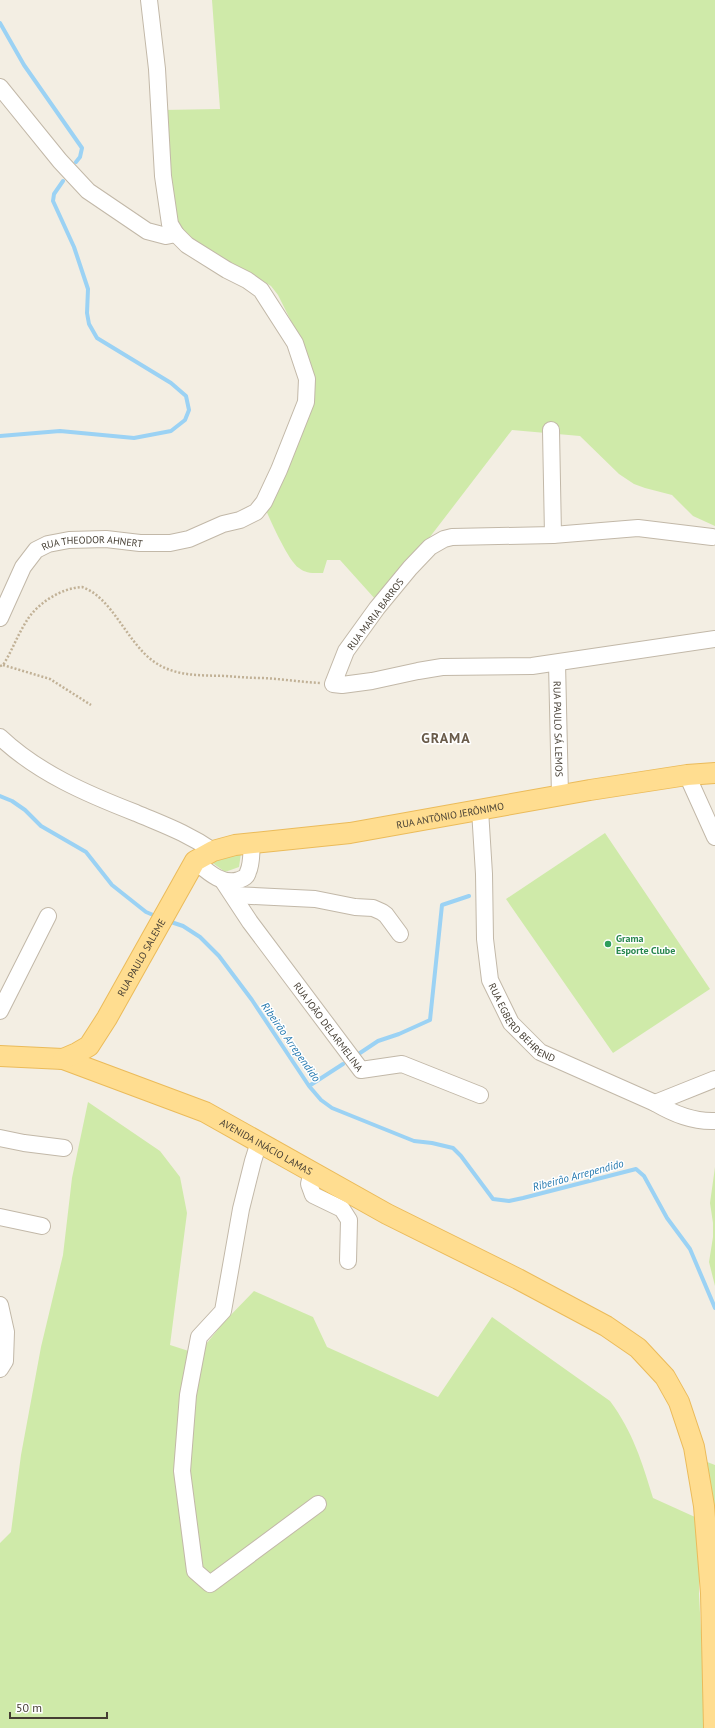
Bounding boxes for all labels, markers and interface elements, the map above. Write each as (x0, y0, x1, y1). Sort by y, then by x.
street label: RUA THEODOR AHNERT (39, 533, 144, 553)
street label: RUA MARIA BARROS (344, 576, 407, 653)
street label: RUA PAULO SÁ LEMOS (550, 681, 566, 777)
district label: GRAMA (421, 729, 471, 747)
street label: RUA ANTÔNIO JERÔNIMO (395, 800, 505, 832)
street label: RUA PAULO SALEME (115, 916, 168, 999)
place label: Grama Esporte Clube (616, 932, 675, 957)
marker: Grama Esporte Clube (603, 939, 613, 949)
street label: RUA JOÃO DELARMELINA (290, 980, 366, 1074)
street label: RUA EGBERD BEHREND (485, 981, 557, 1065)
water label: Ribeirão Arrependido (258, 1000, 324, 1085)
street label: AVENIDA INÁCIO LAMAS (218, 1116, 315, 1178)
water label: Ribeirão Arrependido (531, 1156, 626, 1194)
scale bar (10, 1694, 107, 1720)
text: 50 m (16, 1700, 42, 1715)

